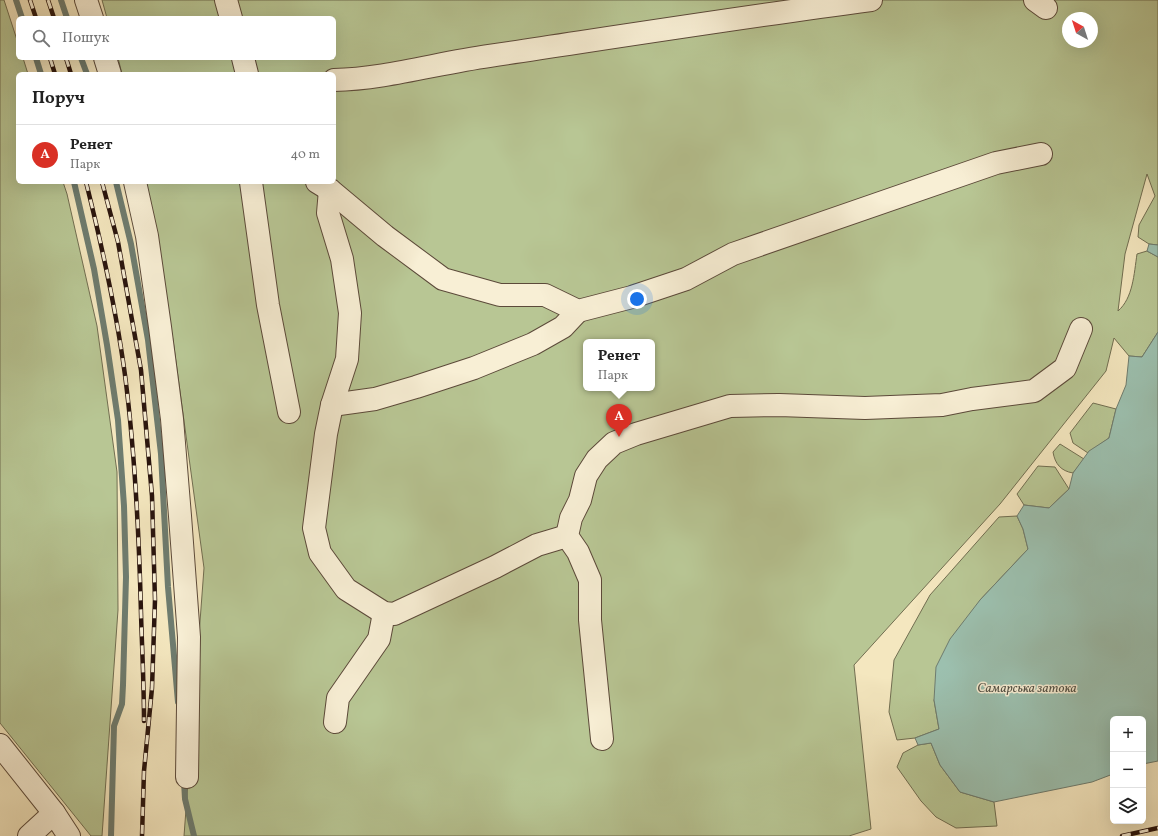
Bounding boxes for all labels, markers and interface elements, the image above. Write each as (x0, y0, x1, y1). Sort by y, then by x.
north arrow (1062, 12, 1098, 48)
search box (16, 16, 336, 60)
icon: search (30, 27, 52, 49)
text: Пошук (62, 28, 110, 49)
text: Поруч (32, 87, 85, 110)
text: Ренет (70, 135, 113, 156)
text: A (40, 146, 50, 164)
text: 40 m (291, 146, 320, 164)
text: Парк (70, 156, 100, 174)
your location (627, 289, 647, 309)
popup (583, 339, 655, 391)
text: Ренет (598, 346, 640, 367)
text: Парк (598, 367, 628, 385)
pin: A (606, 404, 632, 437)
water label: Самарська затока (977, 680, 1077, 698)
map controls (1110, 716, 1146, 824)
button: + (1110, 716, 1146, 752)
button: − (1110, 752, 1146, 788)
button: layers (1110, 788, 1146, 824)

